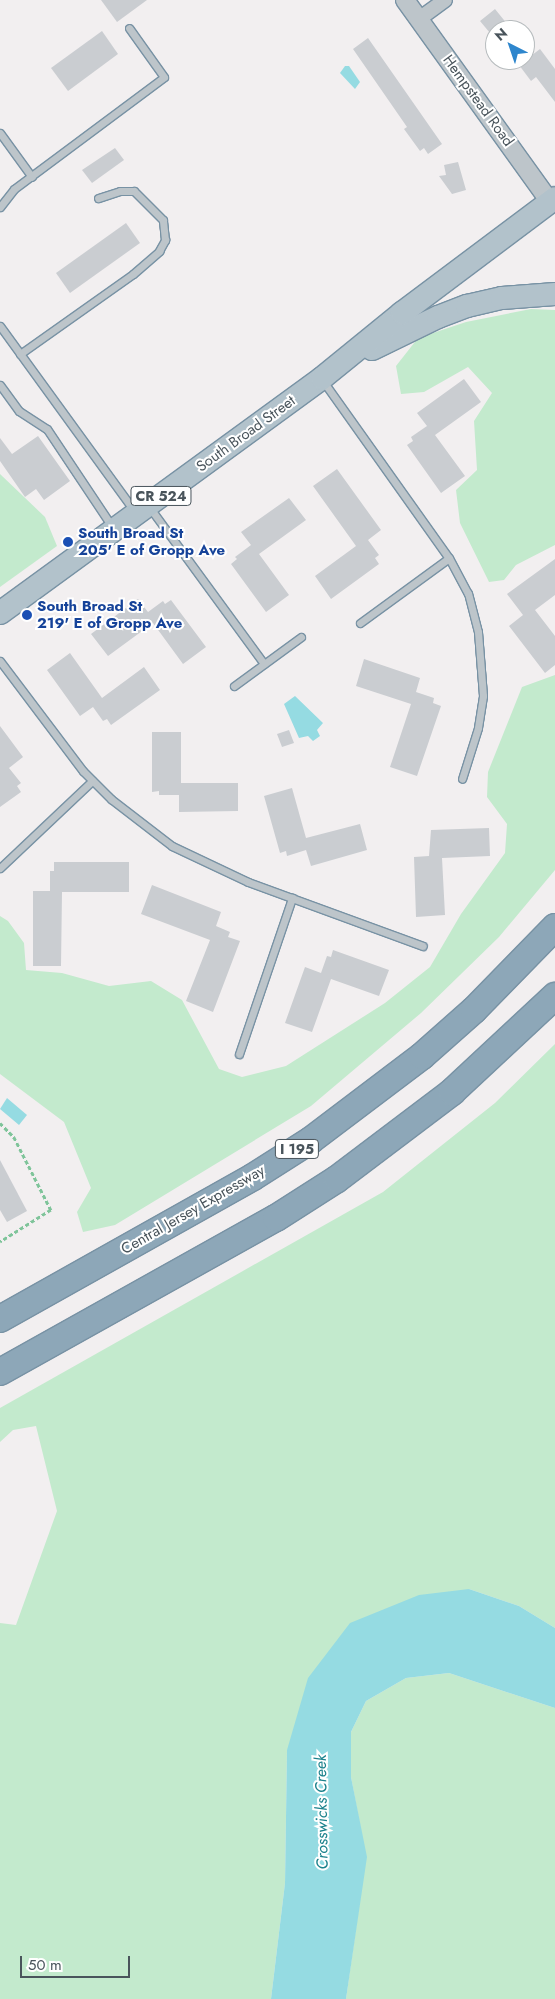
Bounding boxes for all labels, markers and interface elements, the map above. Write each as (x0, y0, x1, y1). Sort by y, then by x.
north arrow (485, 20, 535, 70)
text: N (490, 23, 512, 46)
street label: Hempstead Road (439, 52, 517, 150)
street label: South Broad Street (193, 392, 299, 476)
road number: CR 524 (130, 484, 192, 508)
place label: South Broad St 205' E of Gropp Ave (78, 524, 225, 559)
marker: South Broad St 205' E of Gropp Ave (62, 536, 74, 548)
place label: South Broad St 219' E of Gropp Ave (37, 597, 182, 632)
marker: South Broad St 219' E of Gropp Ave (21, 609, 33, 621)
road number: I 195 (274, 1138, 320, 1160)
street label: Central Jersey Expressway (118, 1162, 268, 1258)
water label: Crosswicks Creek (311, 1754, 333, 1870)
scale bar (22, 1946, 132, 1978)
text: 50 m (28, 1954, 62, 1976)

